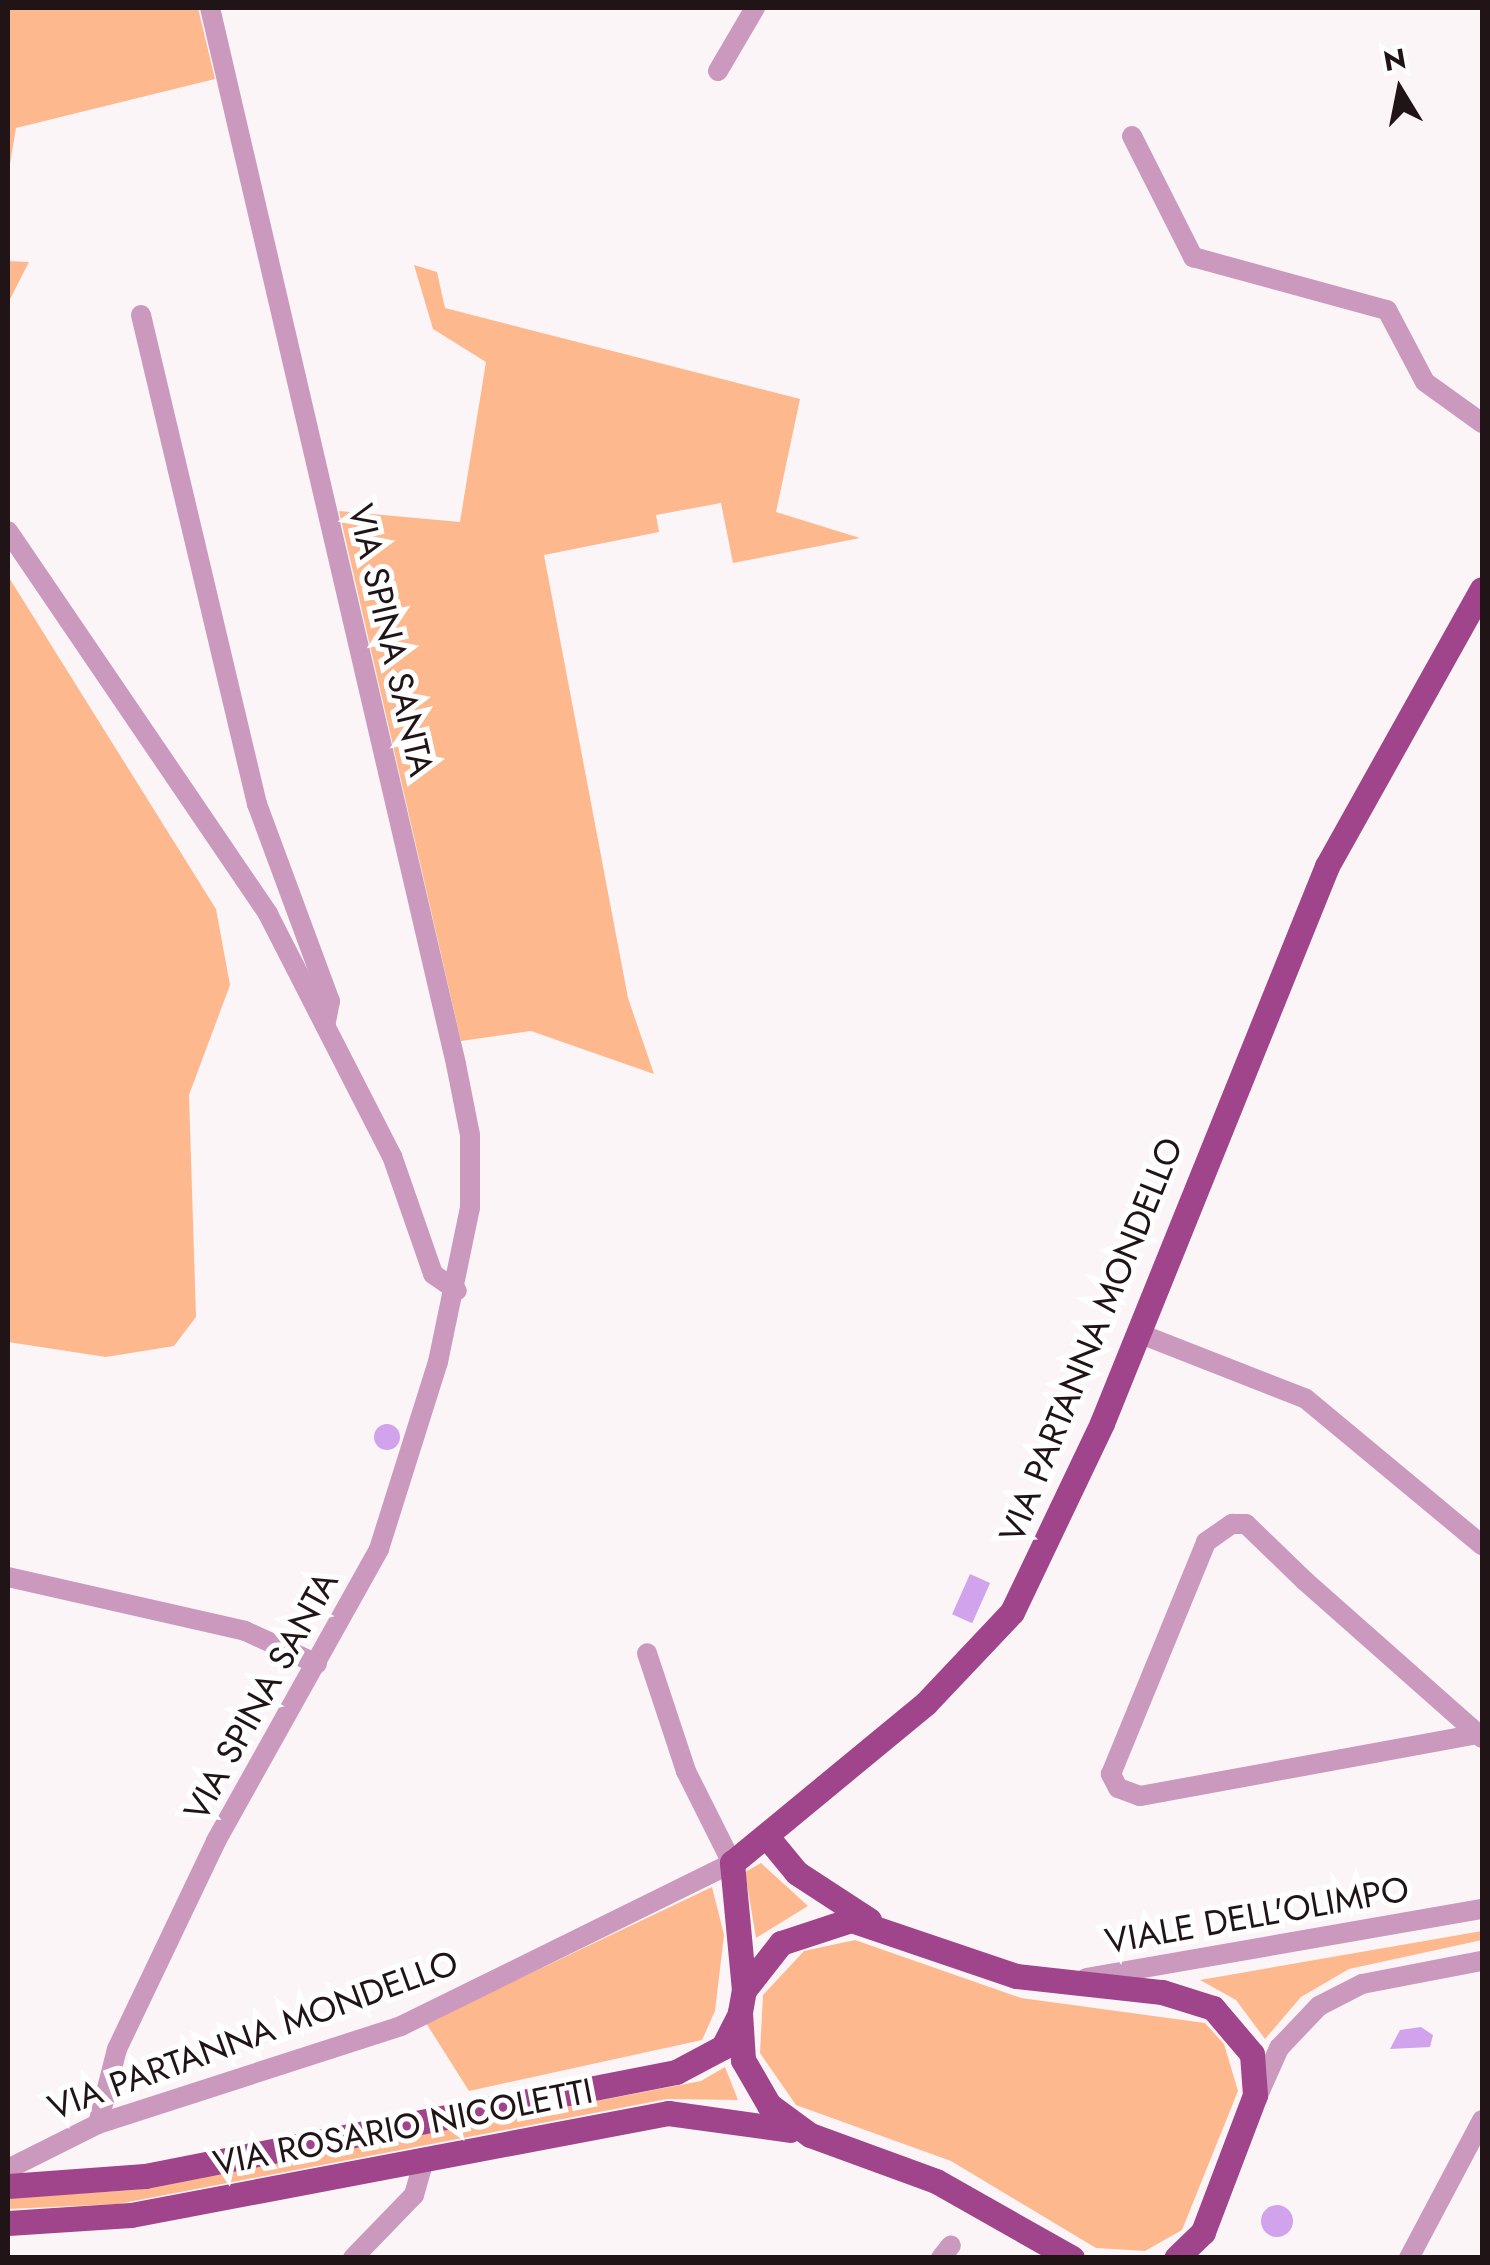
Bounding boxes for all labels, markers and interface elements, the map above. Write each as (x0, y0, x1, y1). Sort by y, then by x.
text: N (1380, 38, 1409, 82)
north arrow (1350, 40, 1450, 140)
street label: VIA SPINA SANTA (339, 500, 443, 780)
street label: VIA PARTANNA MONDELLO (990, 1132, 1192, 1548)
street label: VIA SPINA SANTA (175, 1564, 347, 1828)
street label: VIALE DELL'OLIMPO (1102, 1868, 1412, 1962)
street label: VIA PARTANNA MONDELLO (43, 1941, 463, 2129)
street label: VIA ROSARIO NICOLETTI (210, 2070, 596, 2184)

